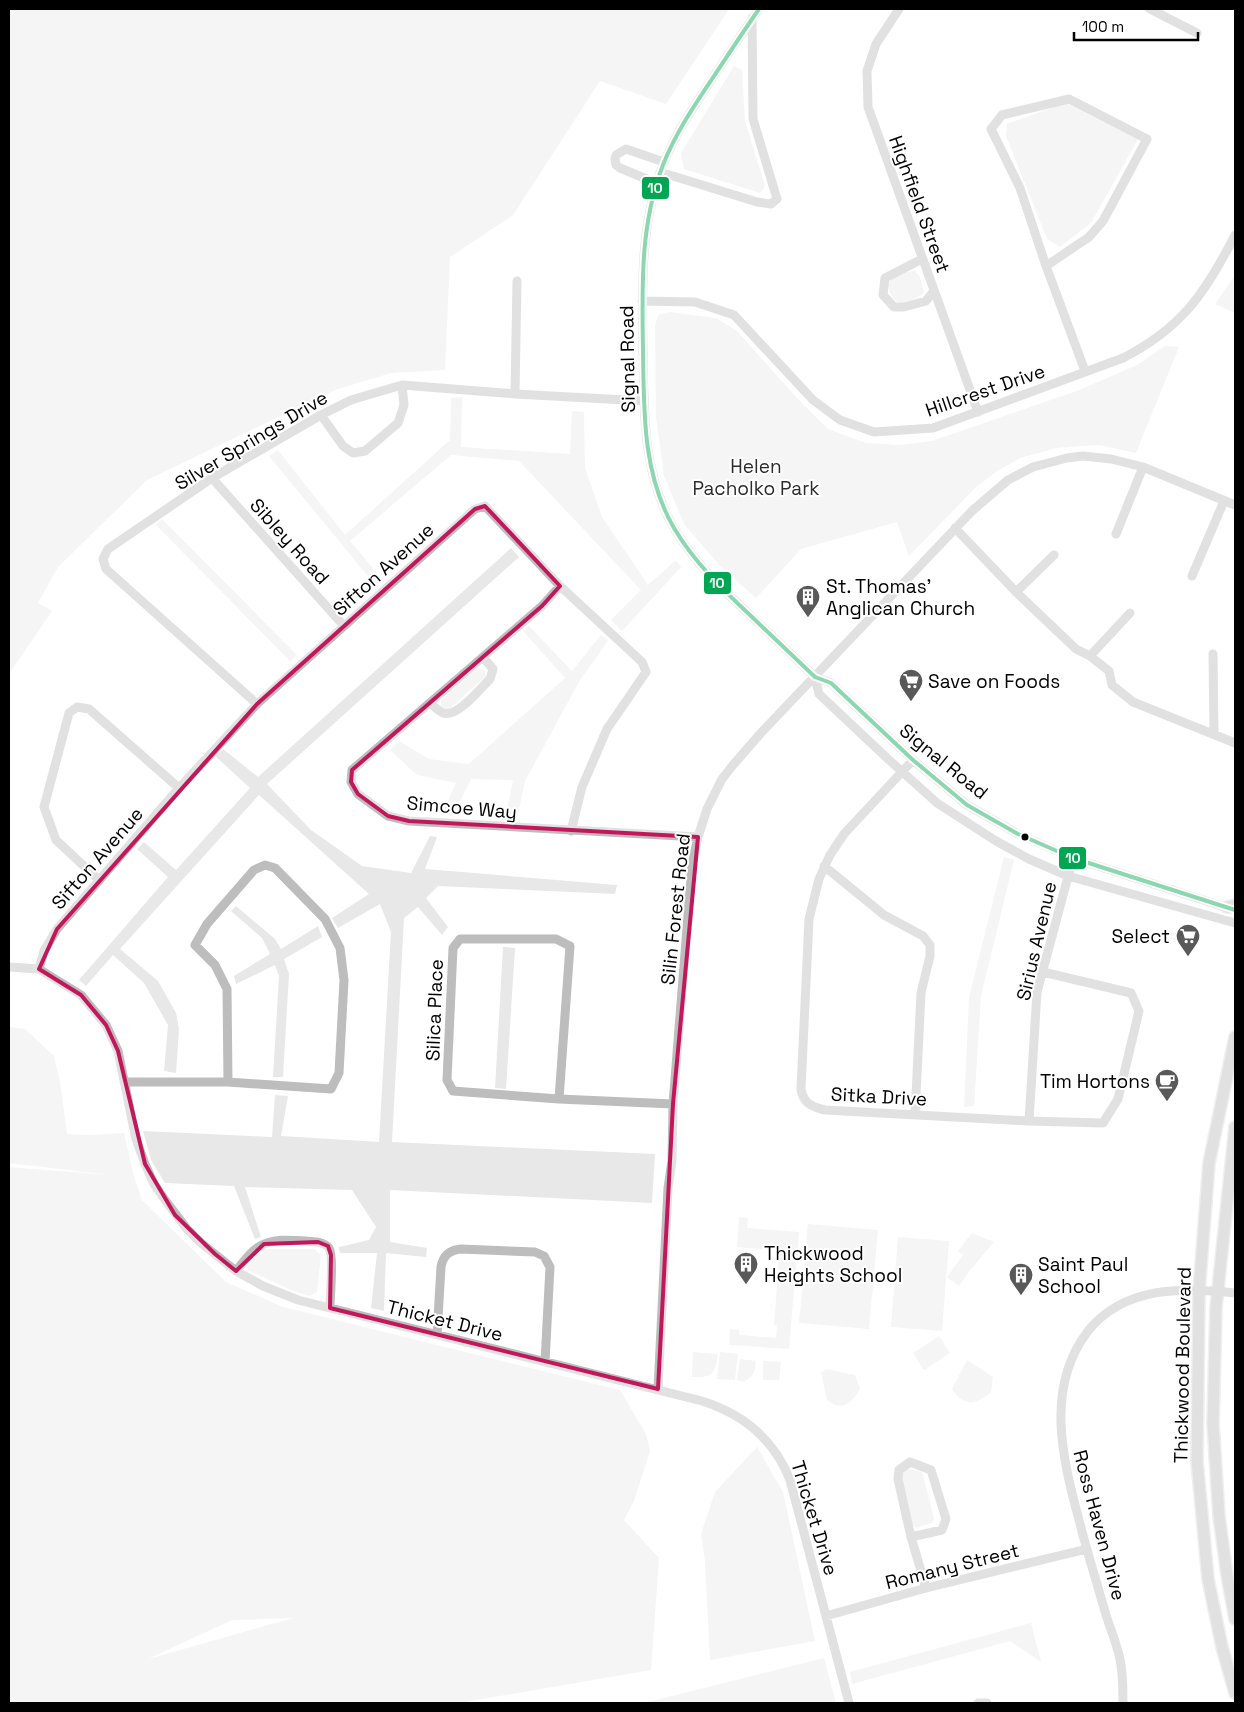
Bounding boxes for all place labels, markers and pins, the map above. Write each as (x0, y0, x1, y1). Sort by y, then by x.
place label: St. Thomas’ Anglican Church (826, 574, 975, 621)
building icon: St. Thomas’ Anglican Church (795, 584, 821, 618)
supermarket icon: Save on Foods (898, 668, 924, 702)
place label: Save on Foods (928, 669, 1060, 694)
unlabelled marker (1020, 832, 1030, 842)
supermarket icon: Select (1175, 923, 1201, 957)
place label: Select (1111, 924, 1170, 949)
cafe icon: Tim Hortons (1154, 1068, 1180, 1102)
place label: Tim Hortons (1040, 1069, 1150, 1094)
place label: Thickwood Heights School (764, 1241, 902, 1288)
building icon: Thickwood Heights School (733, 1251, 759, 1285)
place label: Saint Paul School (1038, 1252, 1128, 1299)
building icon: Saint Paul School (1008, 1262, 1034, 1296)

